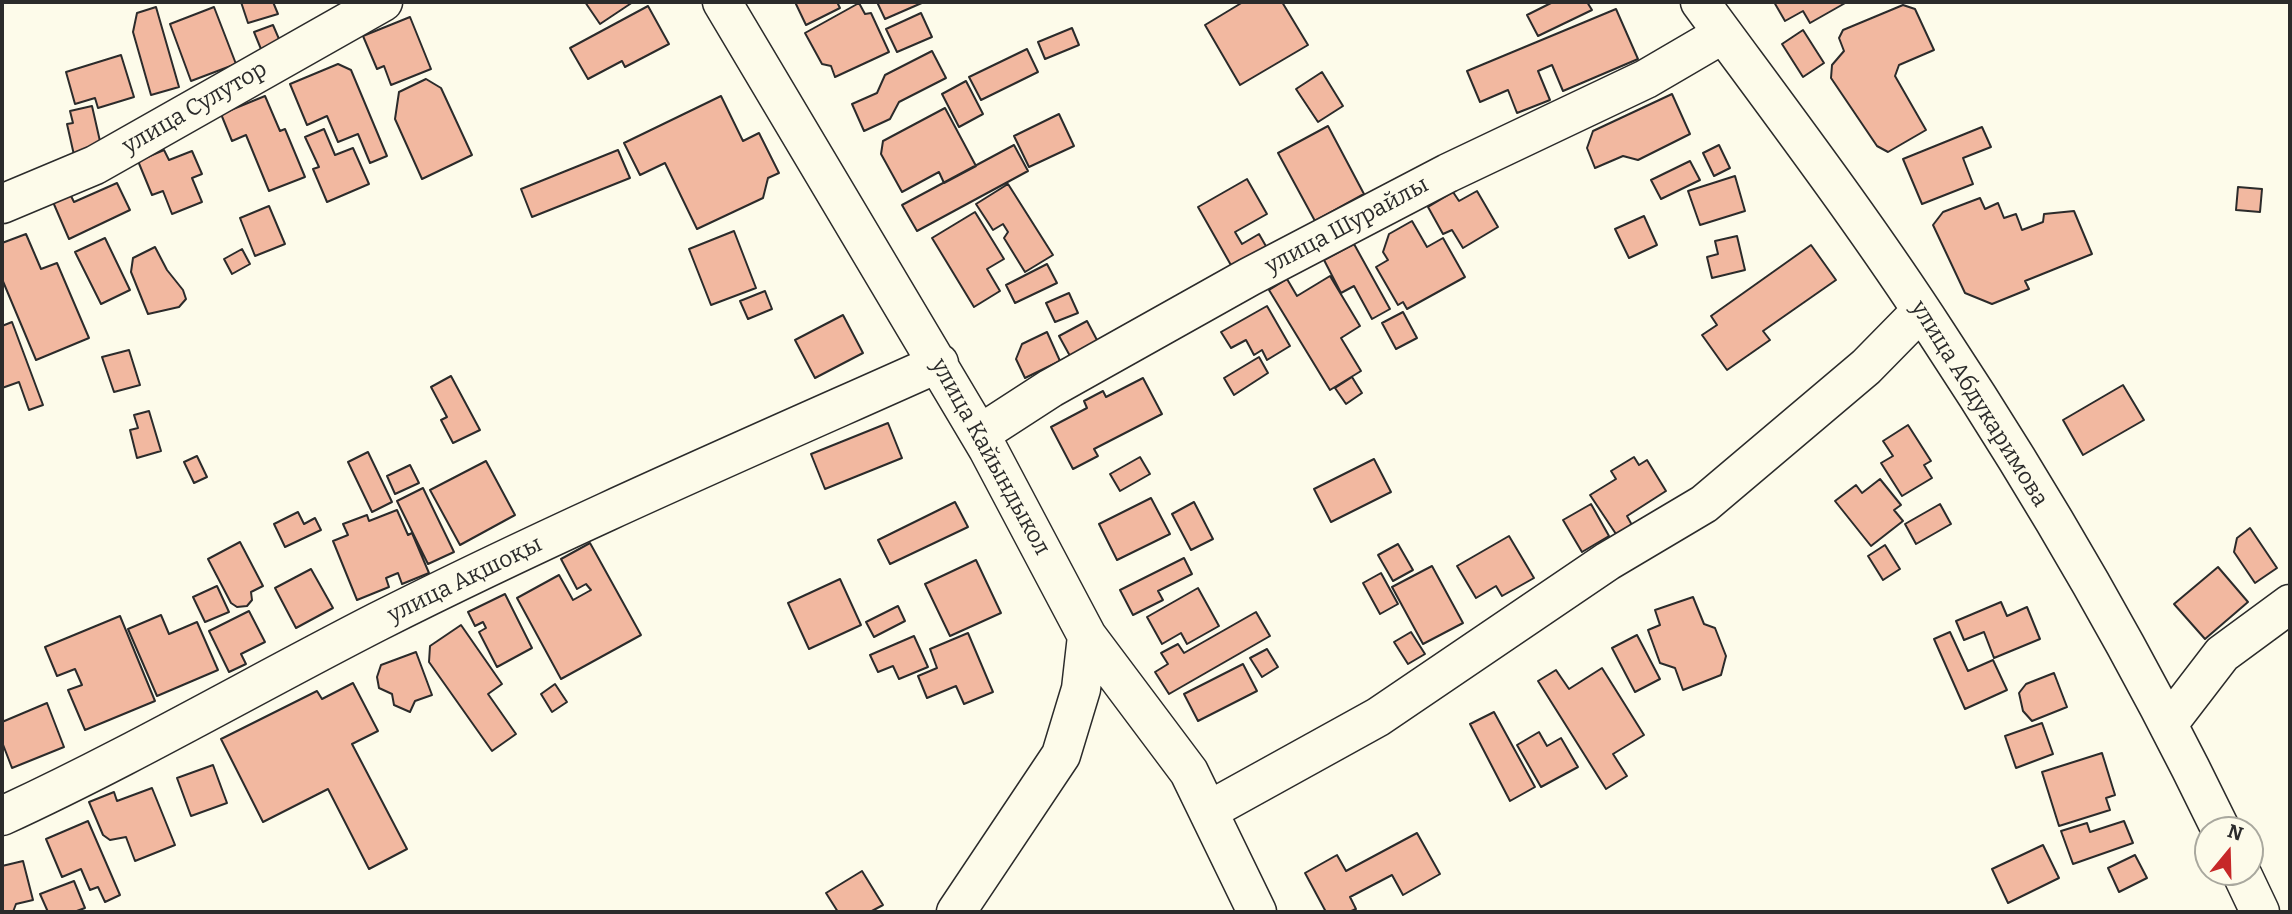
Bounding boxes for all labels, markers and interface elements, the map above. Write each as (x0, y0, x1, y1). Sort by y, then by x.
street label: улица Сулутор (118, 56, 272, 160)
street label: улица Шурайлы (1261, 171, 1433, 281)
street label: улица Абдукаримова (1904, 296, 2054, 512)
street label: улица Кайындыкол (924, 354, 1056, 560)
street label: улица Ақшоқы (383, 531, 547, 629)
north arrow (2194, 816, 2264, 886)
text: N (2225, 819, 2246, 846)

